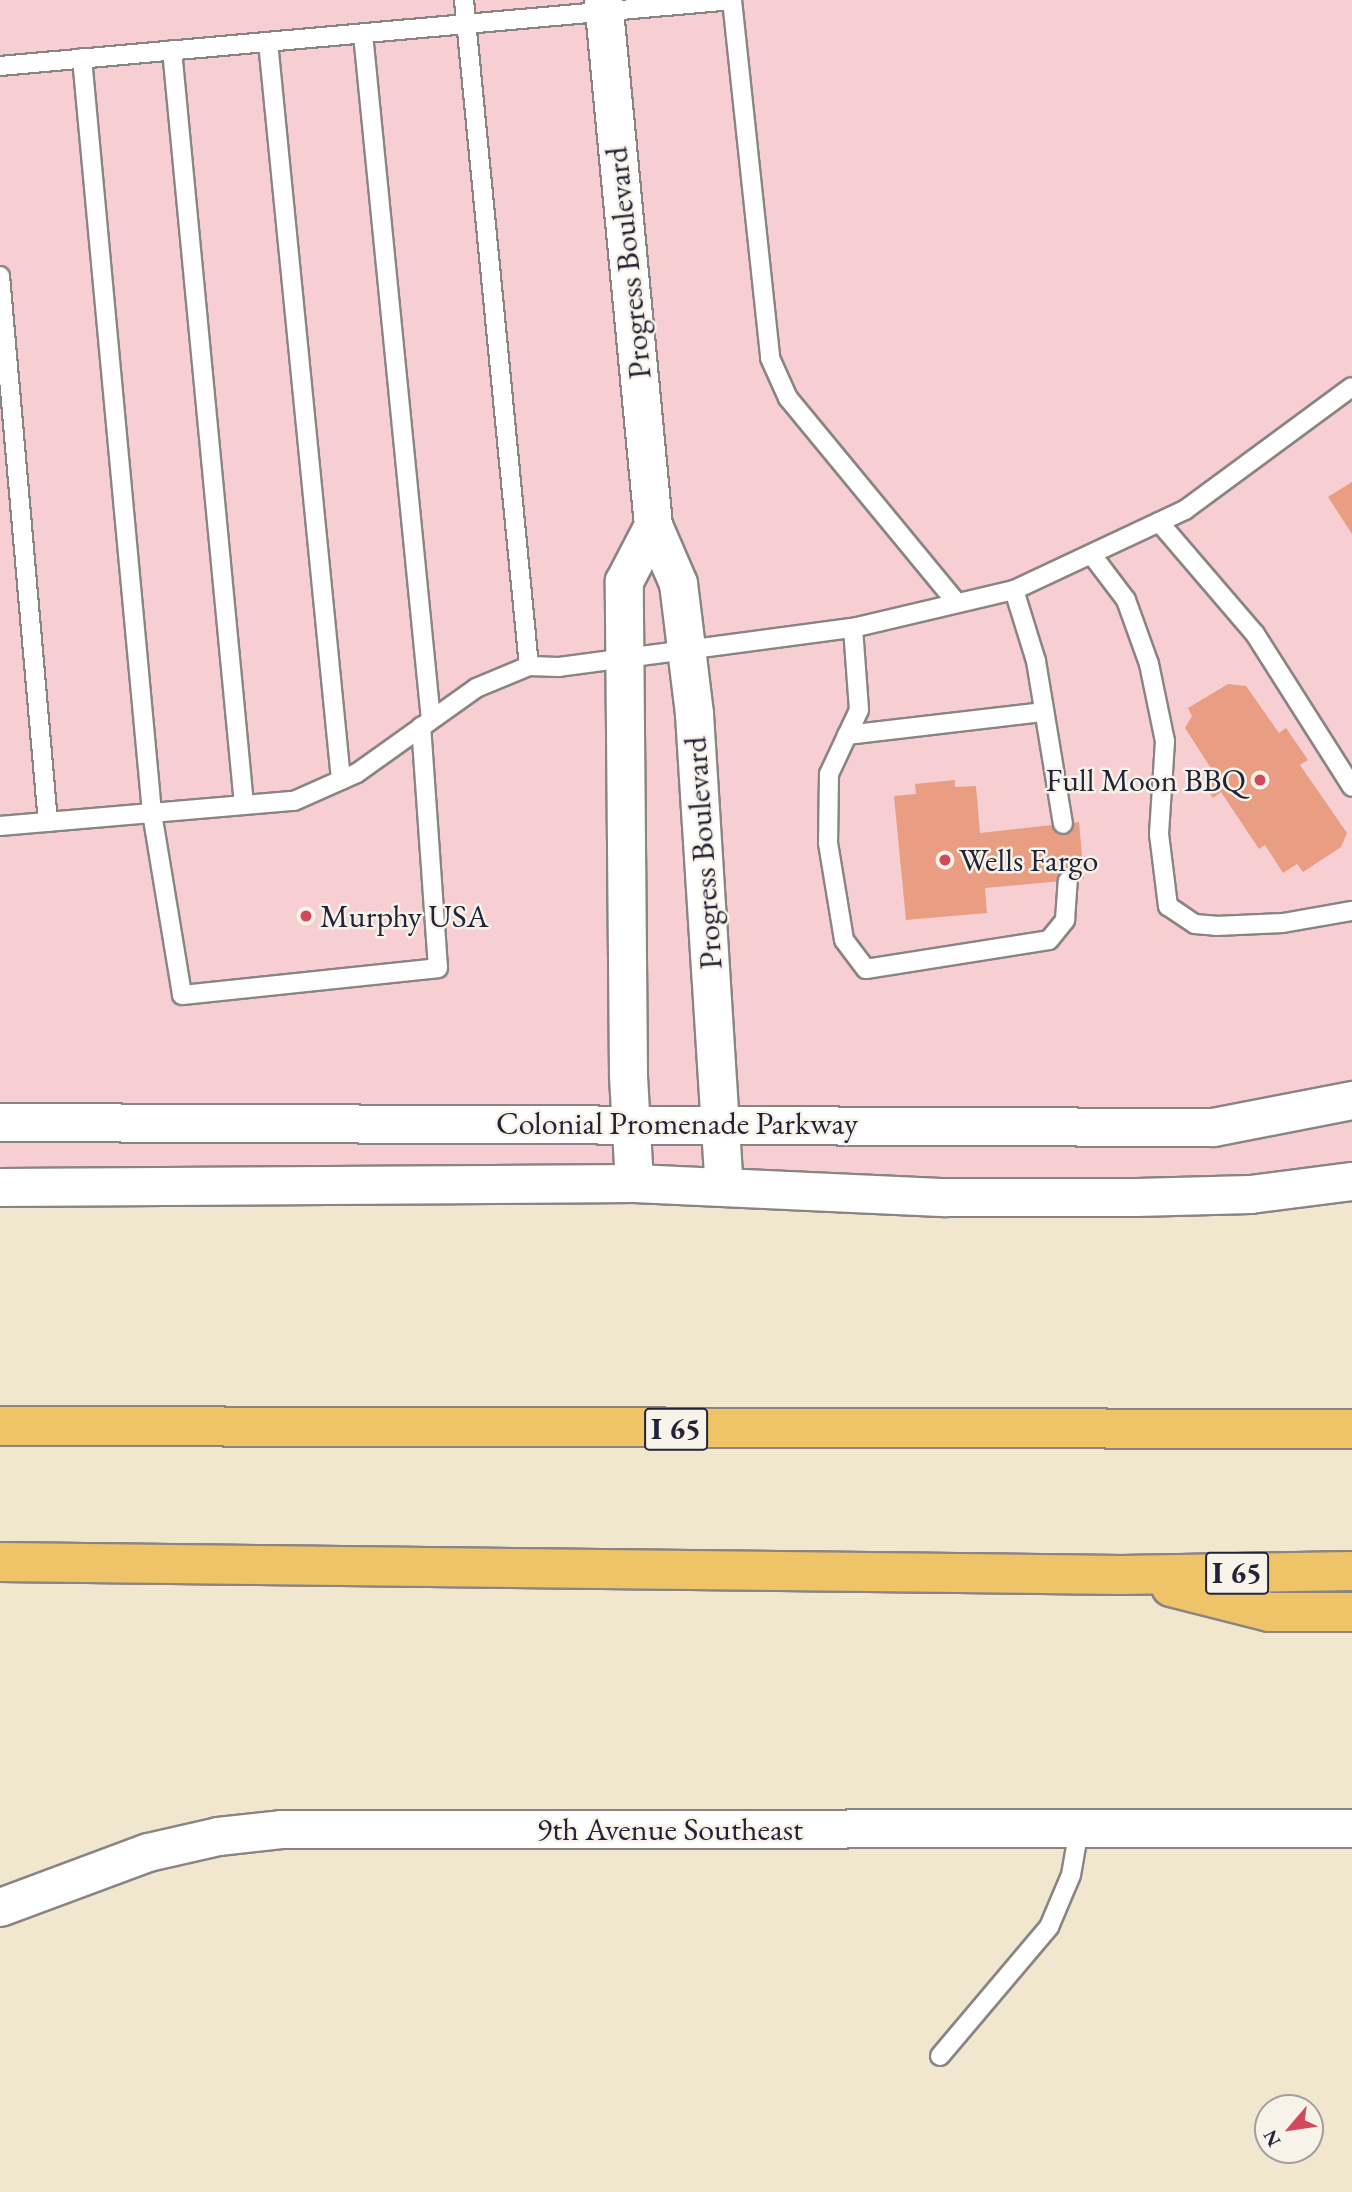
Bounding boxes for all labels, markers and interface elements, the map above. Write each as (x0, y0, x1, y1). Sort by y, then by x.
street label: Progress Boulevard (597, 145, 659, 381)
street label: Progress Boulevard (676, 735, 730, 971)
place label: Full Moon BBQ (1046, 761, 1246, 799)
marker: Full Moon BBQ (1252, 772, 1268, 788)
place label: Wells Fargo (959, 841, 1098, 879)
marker: Wells Fargo (937, 852, 953, 868)
place label: Murphy USA (320, 897, 489, 935)
marker: Murphy USA (298, 908, 314, 924)
street label: Colonial Promenade Parkway (496, 1104, 858, 1142)
road number: I 65 (643, 1402, 709, 1456)
road number: I 65 (1204, 1546, 1270, 1600)
street label: 9th Avenue Southeast (537, 1810, 803, 1848)
north arrow (1254, 2094, 1324, 2164)
text: N (1257, 2126, 1287, 2151)

